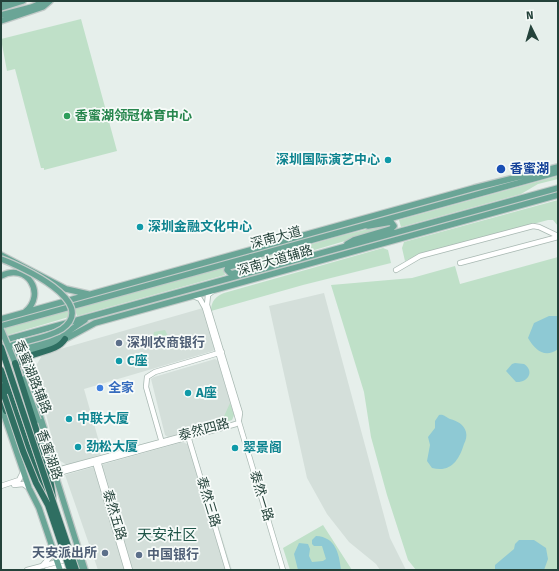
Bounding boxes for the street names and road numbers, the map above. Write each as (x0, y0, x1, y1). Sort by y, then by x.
street label: 深南大道 (249, 224, 303, 252)
street label: 深南大道辅路 (235, 243, 315, 279)
street label: 香蜜湖路辅路 (10, 338, 54, 416)
street label: 泰然四路 (177, 416, 231, 444)
street label: 香蜜湖路 (33, 428, 65, 482)
street label: 泰然一路 (246, 469, 276, 523)
street label: 泰然三路 (193, 475, 223, 529)
street label: 泰然五路 (99, 488, 129, 542)

